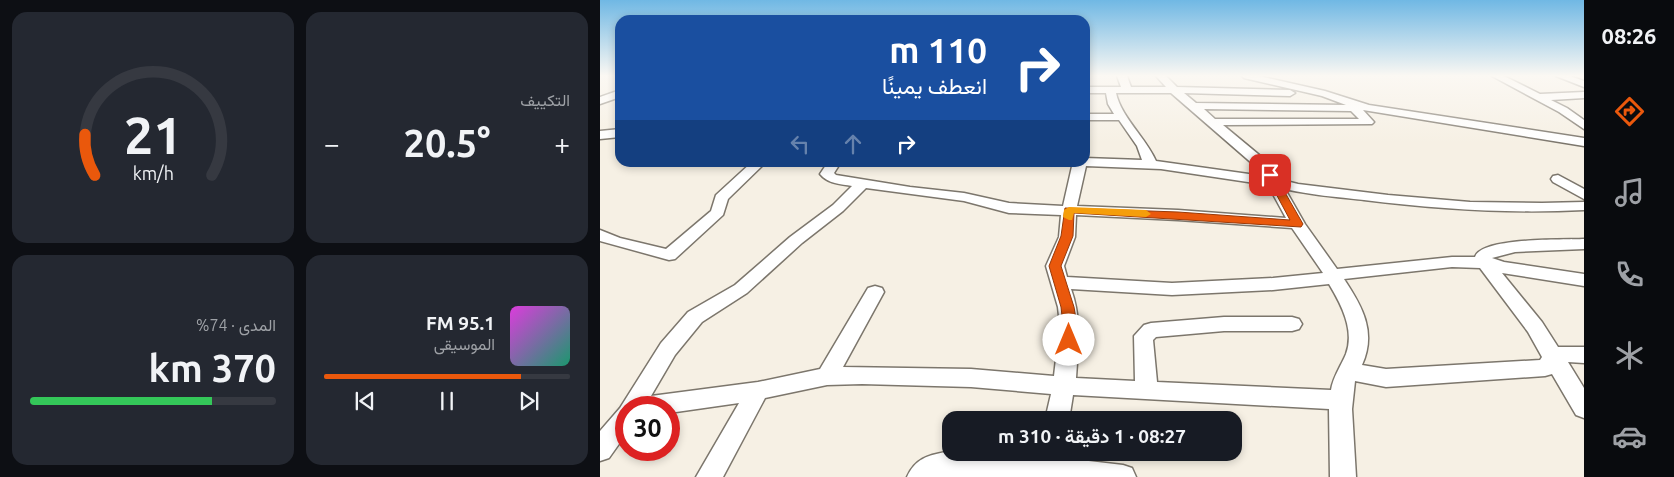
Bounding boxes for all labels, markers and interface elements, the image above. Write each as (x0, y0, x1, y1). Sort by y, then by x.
text: 08:26 (1601, 23, 1657, 48)
text: 110 m (889, 30, 987, 70)
icon: right (1005, 35, 1070, 100)
text: انعطف يمينًا (882, 73, 987, 98)
text: التكييف (520, 91, 570, 109)
icon: directions (1612, 94, 1647, 129)
text: 21 (124, 106, 182, 164)
text: 20.5° (403, 122, 491, 164)
text: − (324, 128, 340, 159)
text: + (554, 128, 570, 159)
icon: left (786, 130, 814, 158)
icon: ahead (839, 130, 867, 158)
icon: right (892, 130, 920, 158)
pin (1249, 154, 1291, 196)
icon: arrive (1256, 161, 1284, 189)
text: km/h (132, 163, 174, 183)
icon: music (1612, 175, 1647, 210)
icon: phone (1612, 257, 1647, 292)
text: 95.1 FM (426, 312, 495, 334)
position arrow (1042, 313, 1094, 365)
text: المدى · 74% (196, 316, 276, 334)
text: الموسيقى (434, 335, 495, 353)
icon: climate (1612, 338, 1647, 373)
text: 370 km (149, 347, 276, 389)
icon: previous (351, 387, 379, 415)
icon: pause (433, 387, 461, 415)
icon: next (515, 387, 543, 415)
speed limit sign: 30 (615, 396, 680, 461)
icon: car (1612, 419, 1647, 454)
text: 08:27 · 1 دقيقة · 310 m (998, 425, 1186, 447)

